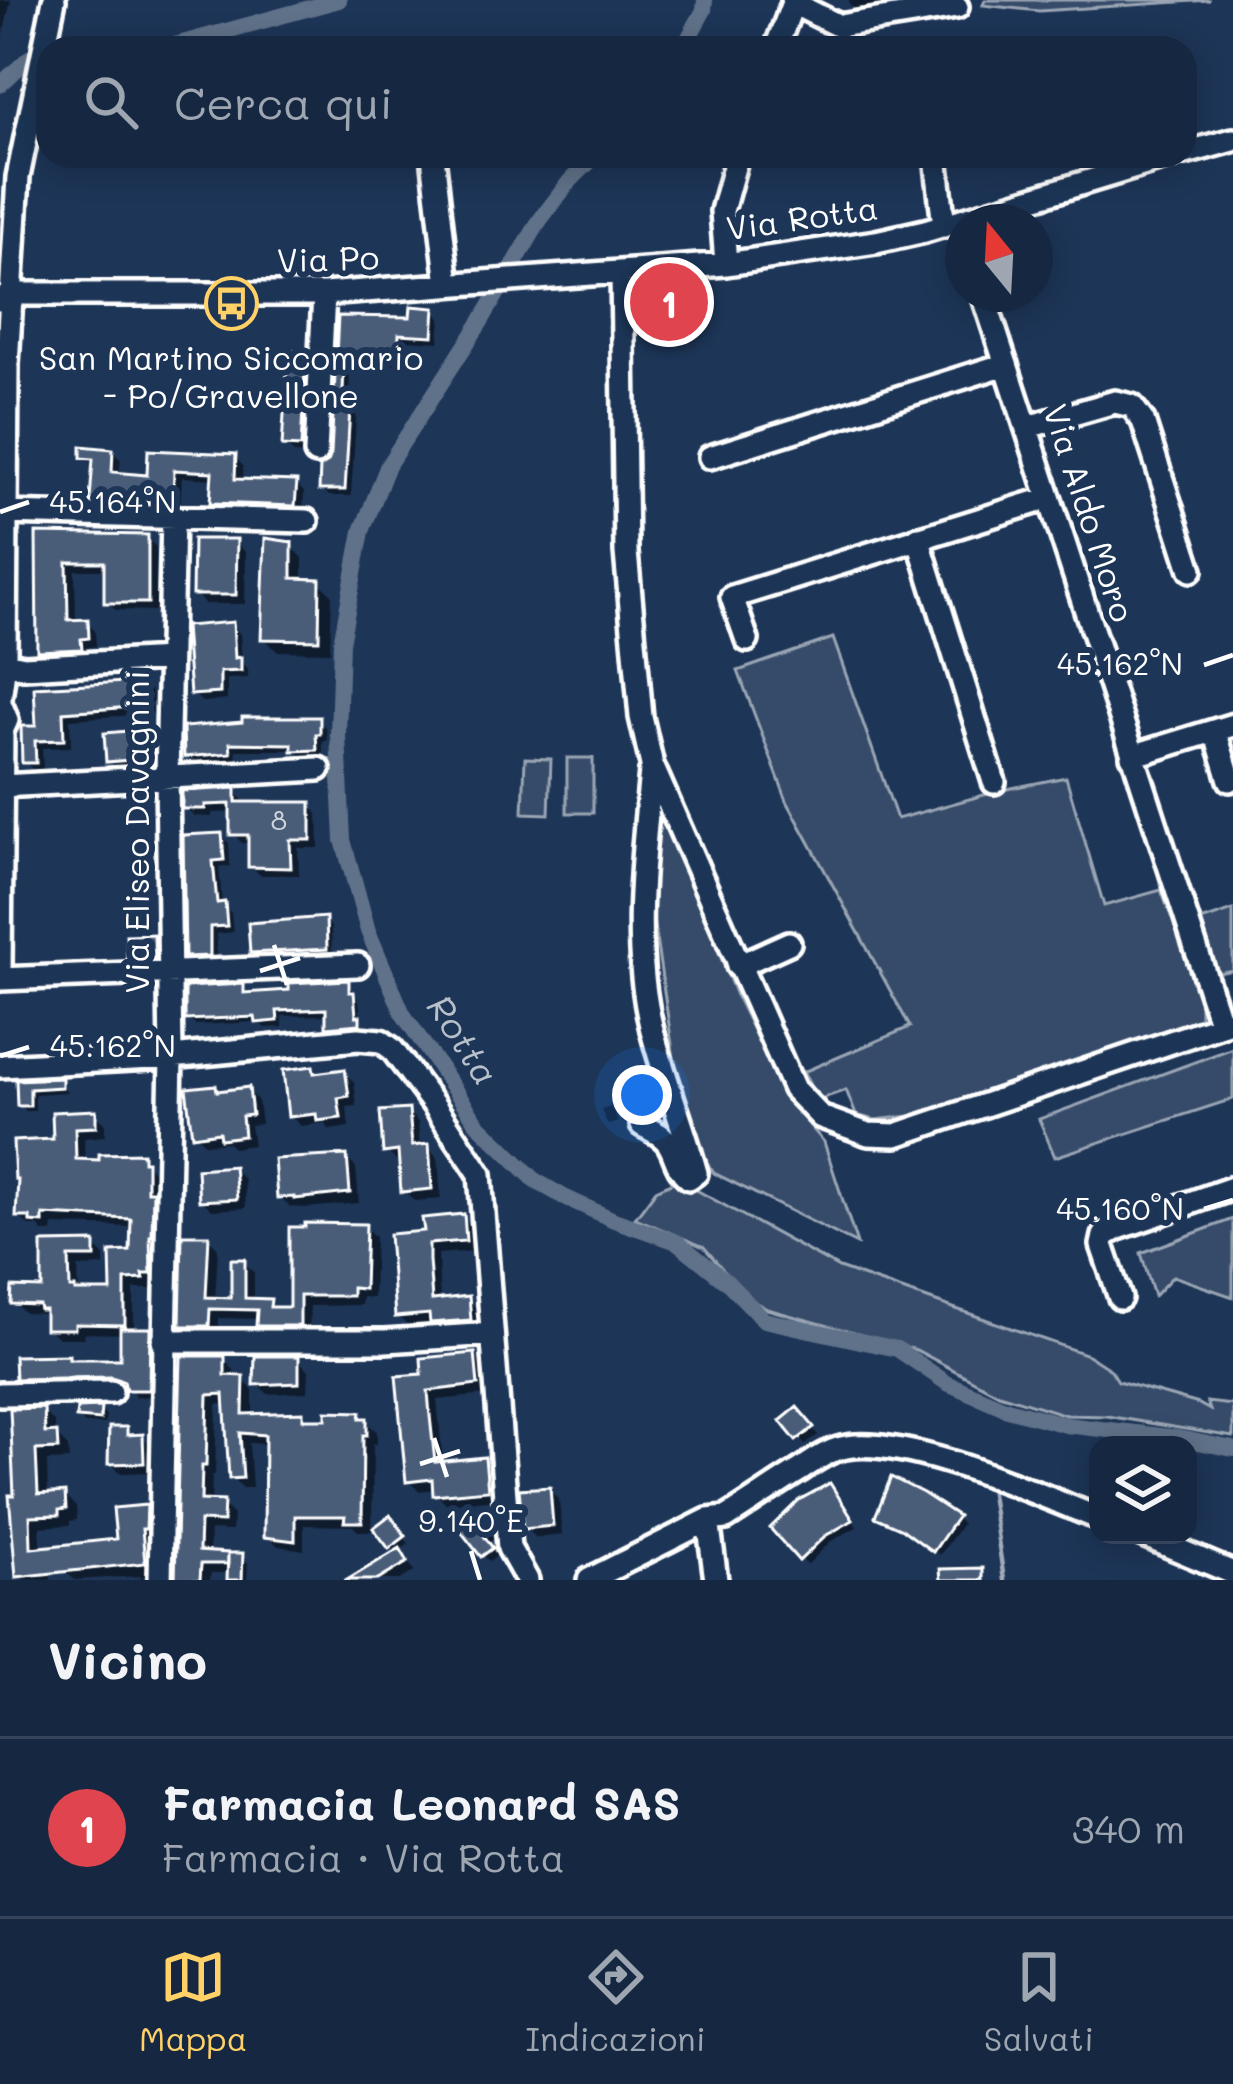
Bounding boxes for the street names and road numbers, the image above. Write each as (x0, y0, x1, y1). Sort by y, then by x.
street label: Via Rotta (723, 185, 880, 248)
street label: Via Po (276, 234, 380, 281)
street label: Via Aldo Moro (1035, 398, 1146, 627)
street label: Via Eliseo Davagnini (114, 670, 157, 994)

